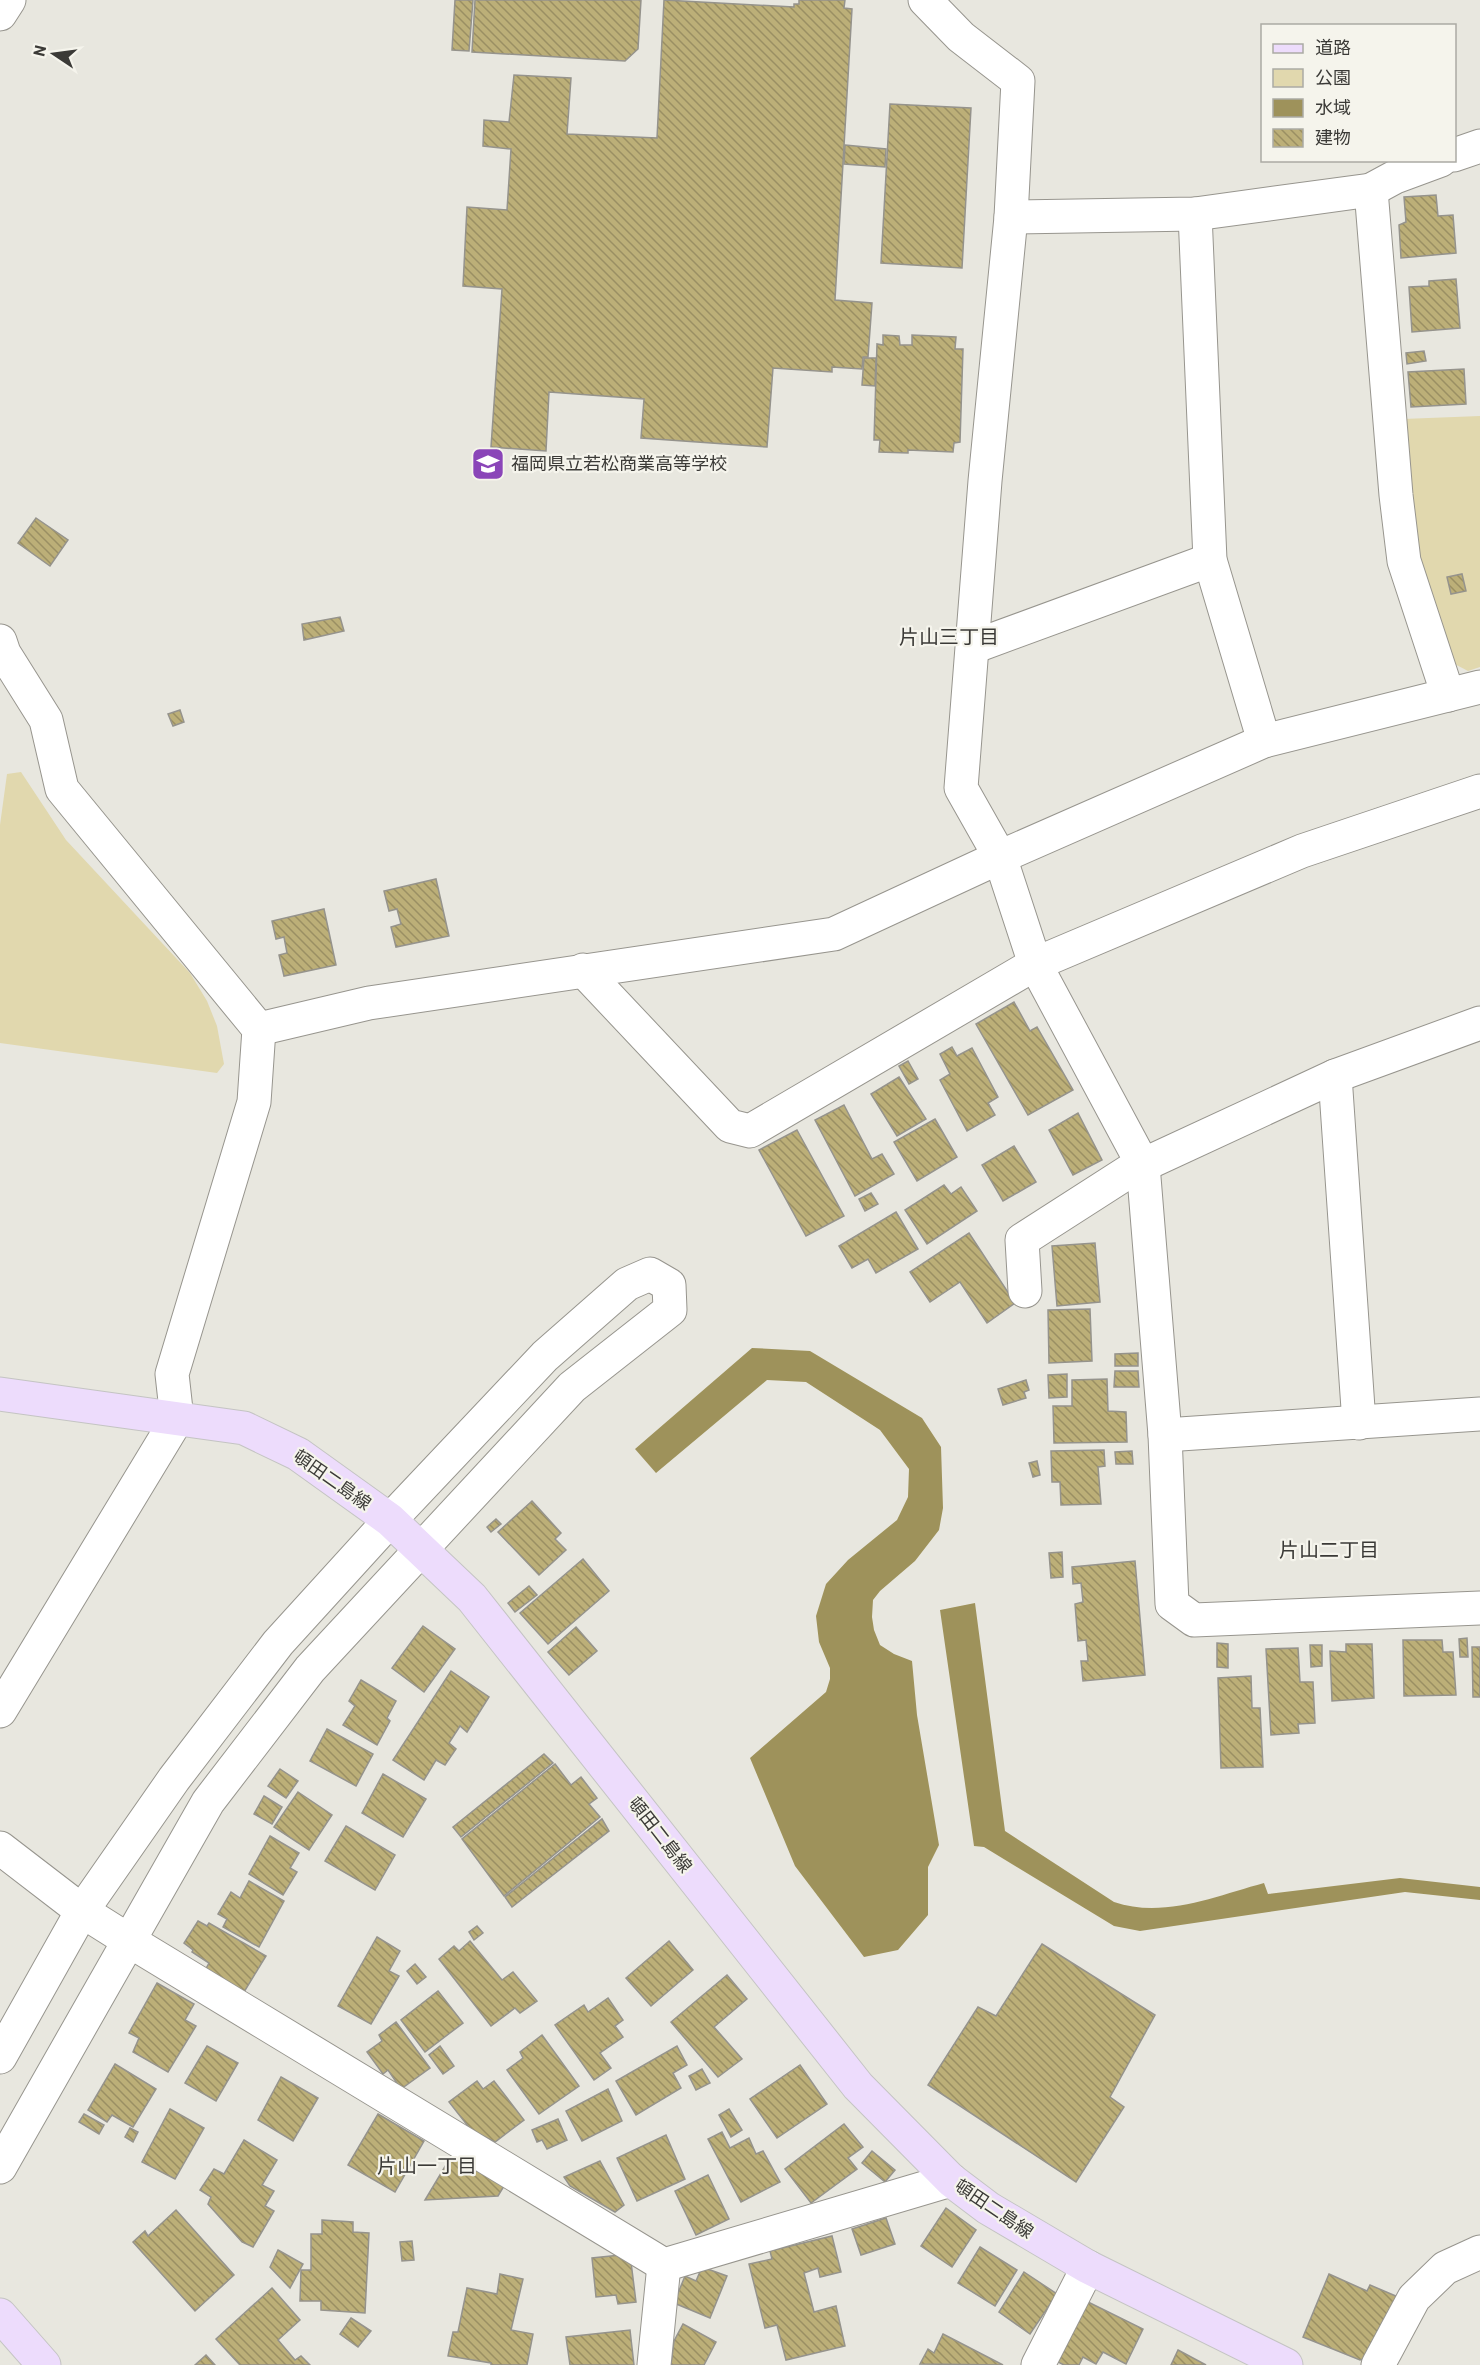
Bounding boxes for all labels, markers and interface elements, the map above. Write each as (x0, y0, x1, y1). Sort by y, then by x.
north arrow (24, 24, 84, 84)
legend (1261, 24, 1456, 162)
text: 道路 (1315, 36, 1351, 58)
text: N (28, 43, 49, 58)
text: 公園 (1315, 66, 1351, 88)
text: 水域 (1315, 96, 1351, 118)
text: 建物 (1315, 126, 1351, 148)
school or university icon: 福岡県立若松商業高等学校 (470, 446, 506, 482)
place label: 福岡県立若松商業高等学校 (511, 452, 727, 474)
district label: 片山三丁目 (899, 624, 999, 648)
street label: 頓田二島線 (289, 1444, 376, 1514)
district label: 片山二丁目 (1279, 1537, 1379, 1561)
street label: 頓田二島線 (624, 1792, 697, 1877)
district label: 片山一丁目 (377, 2153, 477, 2177)
street label: 頓田二島線 (951, 2174, 1038, 2242)

